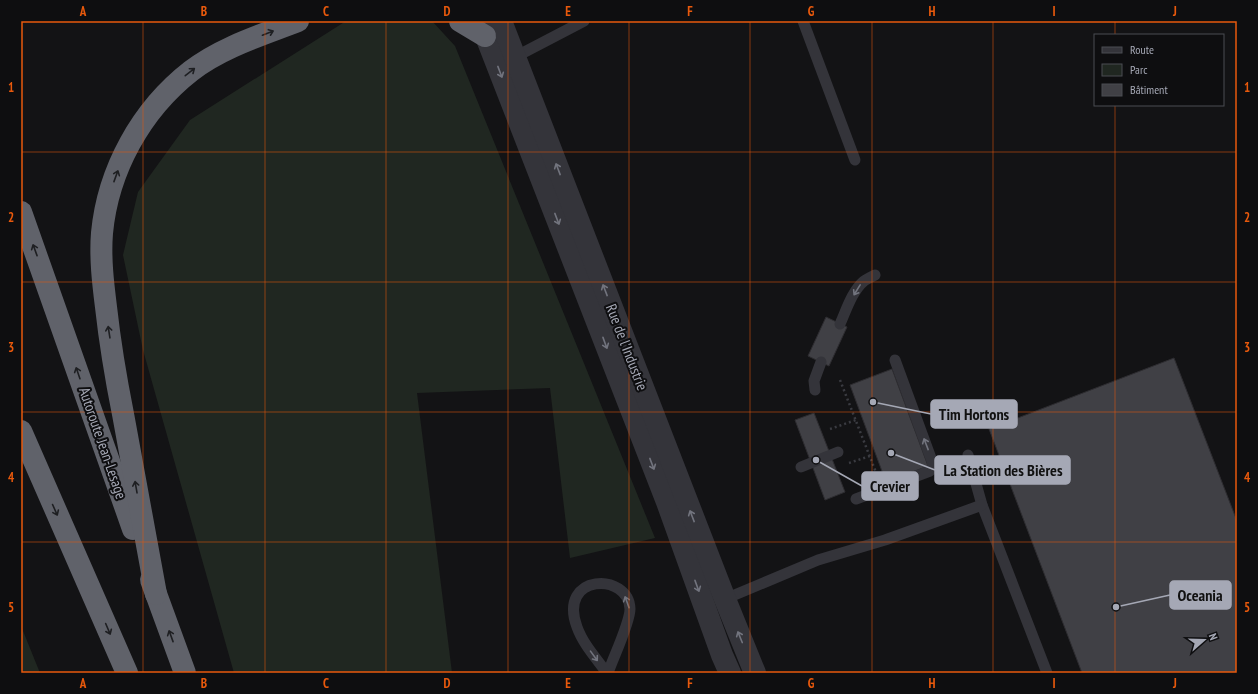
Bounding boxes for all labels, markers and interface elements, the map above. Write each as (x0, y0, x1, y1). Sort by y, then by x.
text: A (79, 3, 87, 20)
text: B (201, 3, 207, 20)
text: C (323, 3, 329, 20)
text: D (444, 3, 451, 20)
text: E (565, 3, 571, 20)
text: F (687, 3, 693, 20)
text: G (808, 3, 815, 20)
text: H (929, 3, 936, 20)
text: I (1052, 3, 1056, 20)
text: J (1172, 3, 1177, 20)
one-way arrow (261, 28, 273, 36)
legend (1094, 34, 1224, 106)
text: Route (1130, 42, 1154, 57)
text: Parc (1130, 62, 1148, 77)
one-way arrow (496, 66, 504, 78)
one-way arrow (185, 68, 196, 76)
text: 1 (8, 79, 14, 96)
text: 1 (1244, 79, 1250, 96)
text: Bâtiment (1130, 82, 1168, 97)
one-way arrow (553, 164, 561, 176)
one-way arrow (113, 170, 120, 183)
text: 2 (8, 209, 14, 226)
text: 2 (1244, 209, 1250, 226)
one-way arrow (554, 213, 562, 225)
one-way arrow (30, 244, 38, 256)
one-way arrow (853, 284, 861, 295)
one-way arrow (600, 285, 608, 297)
street label: Rue de l'Industrie (602, 301, 652, 393)
one-way arrow (105, 326, 113, 339)
one-way arrow (601, 336, 609, 348)
text: 3 (8, 339, 14, 356)
text: 3 (1244, 339, 1250, 356)
one-way arrow (74, 366, 81, 379)
street label: Autoroute Jean-Lesage (75, 385, 131, 501)
callout: Tim Hortons (931, 400, 1017, 428)
text: Tim Hortons (939, 404, 1010, 424)
one-way arrow (922, 438, 930, 450)
callout: La Station des Bières (935, 456, 1070, 484)
one-way arrow (649, 458, 657, 470)
text: La Station des Bières (943, 460, 1063, 480)
text: 4 (8, 469, 15, 486)
text: 4 (1244, 469, 1251, 486)
callout: Crevier (862, 472, 918, 500)
text: Crevier (870, 476, 910, 496)
one-way arrow (132, 481, 140, 494)
one-way arrow (52, 504, 60, 516)
one-way arrow (688, 510, 696, 522)
one-way arrow (694, 579, 702, 591)
callout: Oceania (1170, 581, 1231, 609)
text: Oceania (1177, 585, 1223, 605)
one-way arrow (623, 595, 630, 608)
text: 5 (8, 599, 14, 616)
text: 5 (1244, 599, 1250, 616)
north arrow (1184, 620, 1224, 660)
one-way arrow (105, 622, 112, 634)
one-way arrow (167, 631, 175, 643)
one-way arrow (736, 631, 743, 643)
text: N (1206, 631, 1221, 642)
one-way arrow (590, 650, 598, 661)
text: A (79, 675, 87, 692)
text: B (201, 675, 207, 692)
text: C (323, 675, 329, 692)
text: D (444, 675, 451, 692)
text: E (565, 675, 571, 692)
text: F (687, 675, 693, 692)
text: G (808, 675, 815, 692)
text: H (929, 675, 936, 692)
text: I (1052, 675, 1056, 692)
text: J (1172, 675, 1177, 692)

